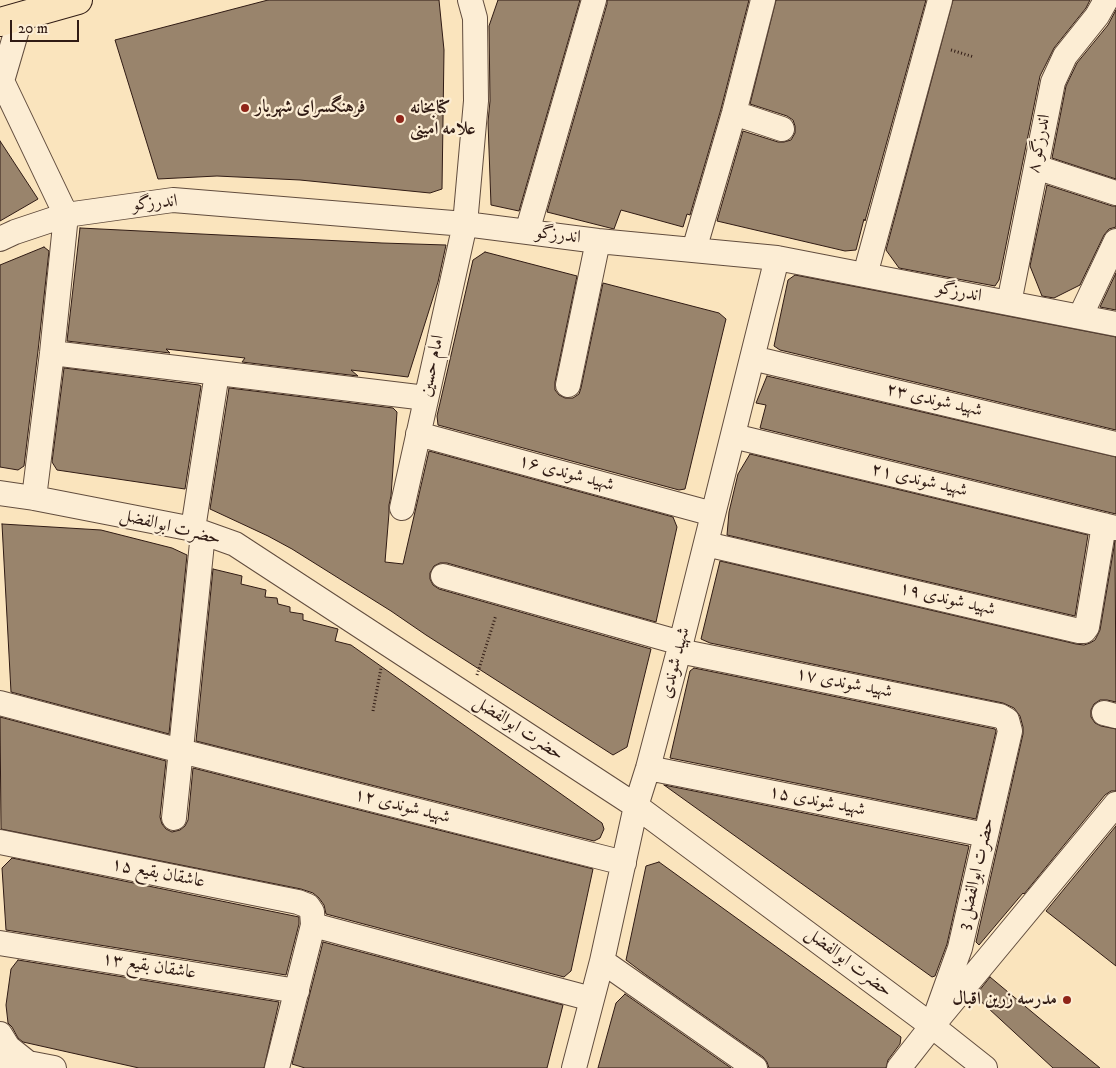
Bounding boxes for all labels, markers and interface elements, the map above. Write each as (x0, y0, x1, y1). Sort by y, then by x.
scale bar (12, 10, 81, 42)
text: 20 m (18, 19, 48, 38)
place label: فرهنگسرای شهریار (255, 97, 365, 119)
place label: کتابخانه علامه امینی (410, 98, 476, 140)
marker: فرهنگسرای شهریار (239, 102, 251, 114)
marker: کتابخانه علامه امینی (394, 113, 406, 125)
street label: اندرزگو ۸ (1024, 113, 1056, 175)
street label: اندرزگو (131, 191, 179, 217)
street label: اندرزگو (534, 223, 582, 249)
street label: اندرزگو (935, 278, 983, 308)
street label: امام حسین (416, 333, 450, 399)
street label: شهید شوندی ۲۳ (884, 379, 984, 423)
street label: شهید شوندی ۱۶ (516, 451, 616, 497)
street label: شهید شوندی ۲۱ (869, 459, 969, 503)
street label: حضرت ابوالفضل (117, 505, 223, 551)
street label: شهید شوندی ۱۹ (897, 578, 997, 622)
street label: شهید شوندی (656, 625, 696, 701)
street label: شهید شوندی ۱۷ (794, 664, 894, 704)
street label: حضرت ابوالفضل (469, 692, 567, 766)
street label: شهید شوندی ۱۵ (767, 782, 867, 822)
street label: شهید شوندی ۱۲ (352, 785, 452, 829)
street label: حضرت ابوالفضل 3 (954, 816, 1000, 932)
street label: عاشقان بقیع ۱۵ (109, 854, 207, 894)
street label: حضرت ابوالفضل (800, 923, 896, 1003)
street label: عاشقان بقیع ۱۳ (100, 949, 198, 985)
place label: مدرسه زرین اقبال (952, 989, 1057, 1011)
marker: مدرسه زرین اقبال (1061, 994, 1073, 1006)

